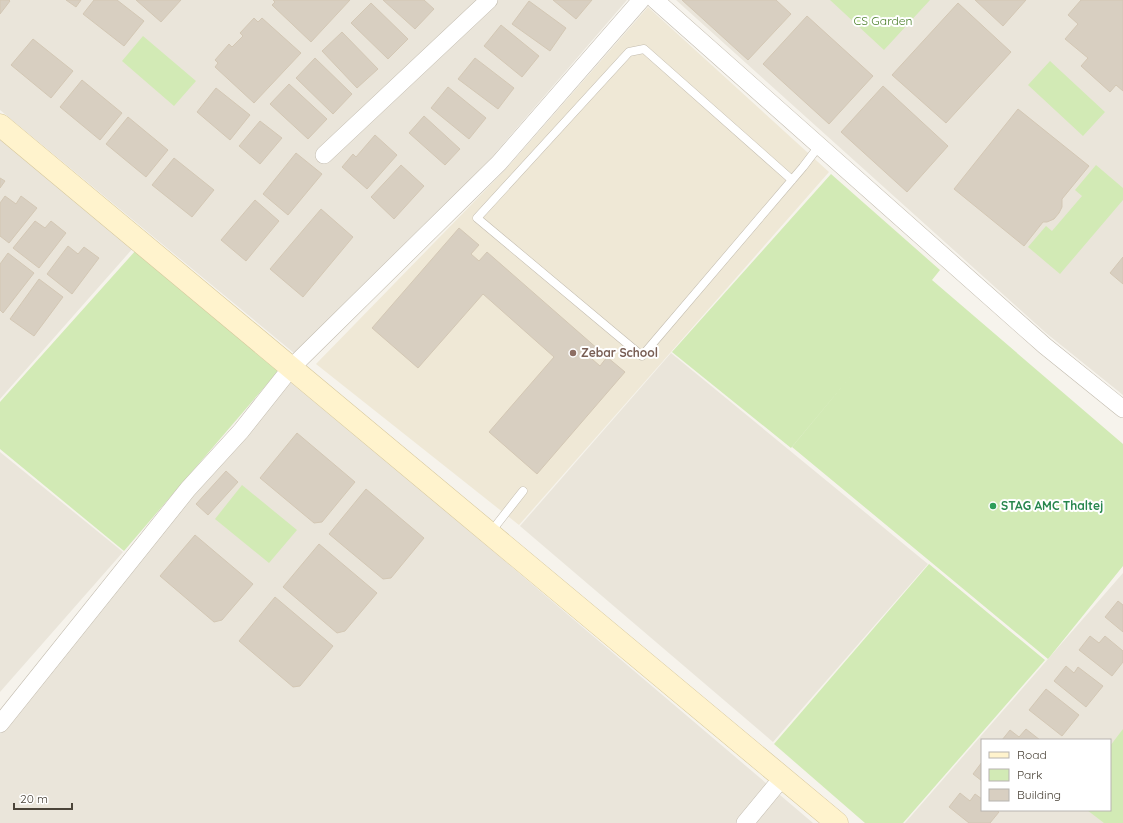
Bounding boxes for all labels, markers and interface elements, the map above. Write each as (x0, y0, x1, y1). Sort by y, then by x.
park label: CS Garden (854, 13, 912, 28)
place label: Zebar School (581, 345, 658, 360)
marker: Zebar School (568, 348, 578, 358)
place label: STAG AMC Thaltej (1001, 498, 1103, 513)
marker: STAG AMC Thaltej (988, 501, 998, 511)
legend (981, 739, 1111, 811)
text: Road (1017, 747, 1047, 762)
text: Park (1017, 767, 1042, 782)
scale bar (14, 785, 72, 811)
text: Building (1017, 787, 1061, 802)
text: 20 m (20, 791, 48, 806)

